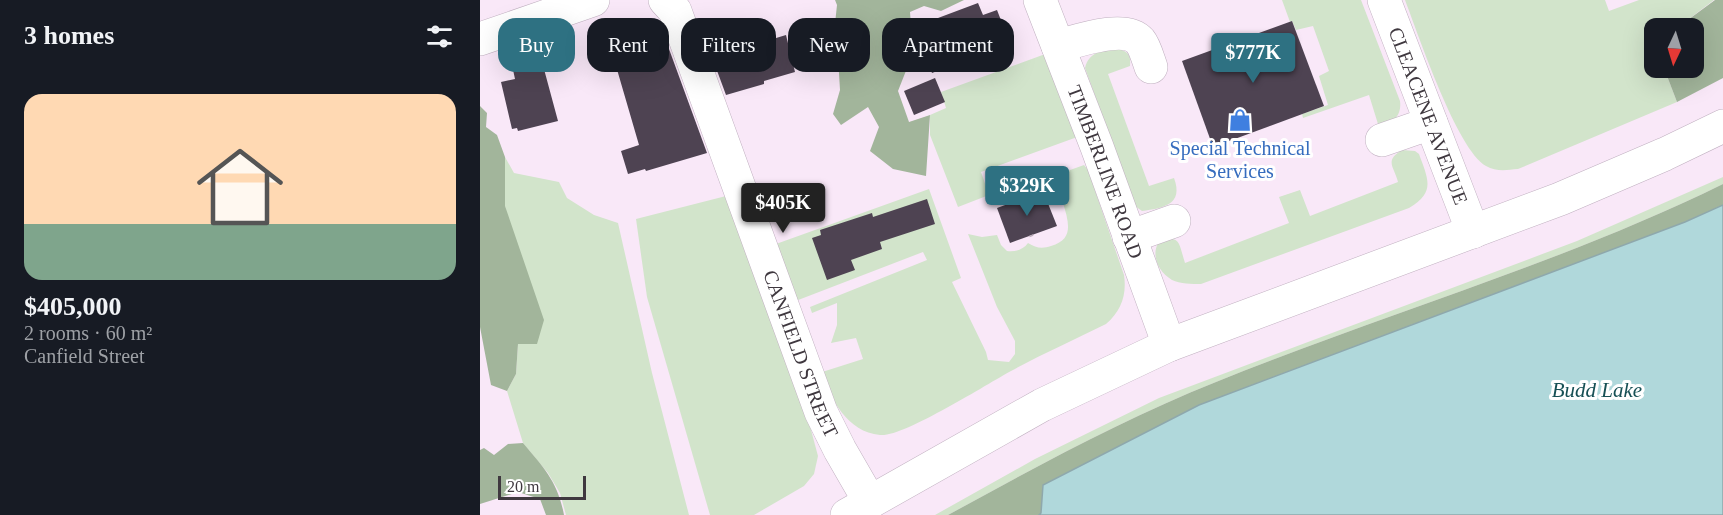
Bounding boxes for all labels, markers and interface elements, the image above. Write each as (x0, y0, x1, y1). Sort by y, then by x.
chip: Buy (498, 18, 575, 72)
chip: Rent (587, 18, 669, 72)
chip: Filters (681, 18, 776, 72)
chip: New (788, 18, 870, 72)
chip: Apartment (882, 18, 1014, 72)
north arrow (1644, 18, 1704, 78)
map controls (1644, 18, 1704, 78)
icon: filters (423, 20, 456, 53)
text: 3 homes (24, 21, 114, 50)
street label: CLEACENE AVENUE (1384, 24, 1472, 207)
pin: $777K (1211, 33, 1295, 84)
text: $777K (1225, 41, 1281, 63)
street label: TIMBERLINE ROAD (1063, 82, 1148, 261)
shop icon: Special Technical Services (1227, 107, 1253, 133)
icon: home (186, 133, 294, 241)
place label: Special Technical Services (1170, 137, 1311, 182)
pin: $329K (985, 166, 1069, 217)
text: $329K (999, 174, 1055, 196)
pin: $405K (741, 183, 825, 234)
text: $405K (755, 191, 811, 213)
street label: CANFIELD STREET (759, 267, 843, 441)
text: $405,000 (24, 292, 122, 321)
text: 2 rooms · 60 m² (24, 322, 152, 344)
text: Canfield Street (24, 345, 145, 367)
water label: Budd Lake (1552, 378, 1642, 402)
scale bar (498, 473, 586, 500)
text: 20 m (507, 478, 539, 495)

